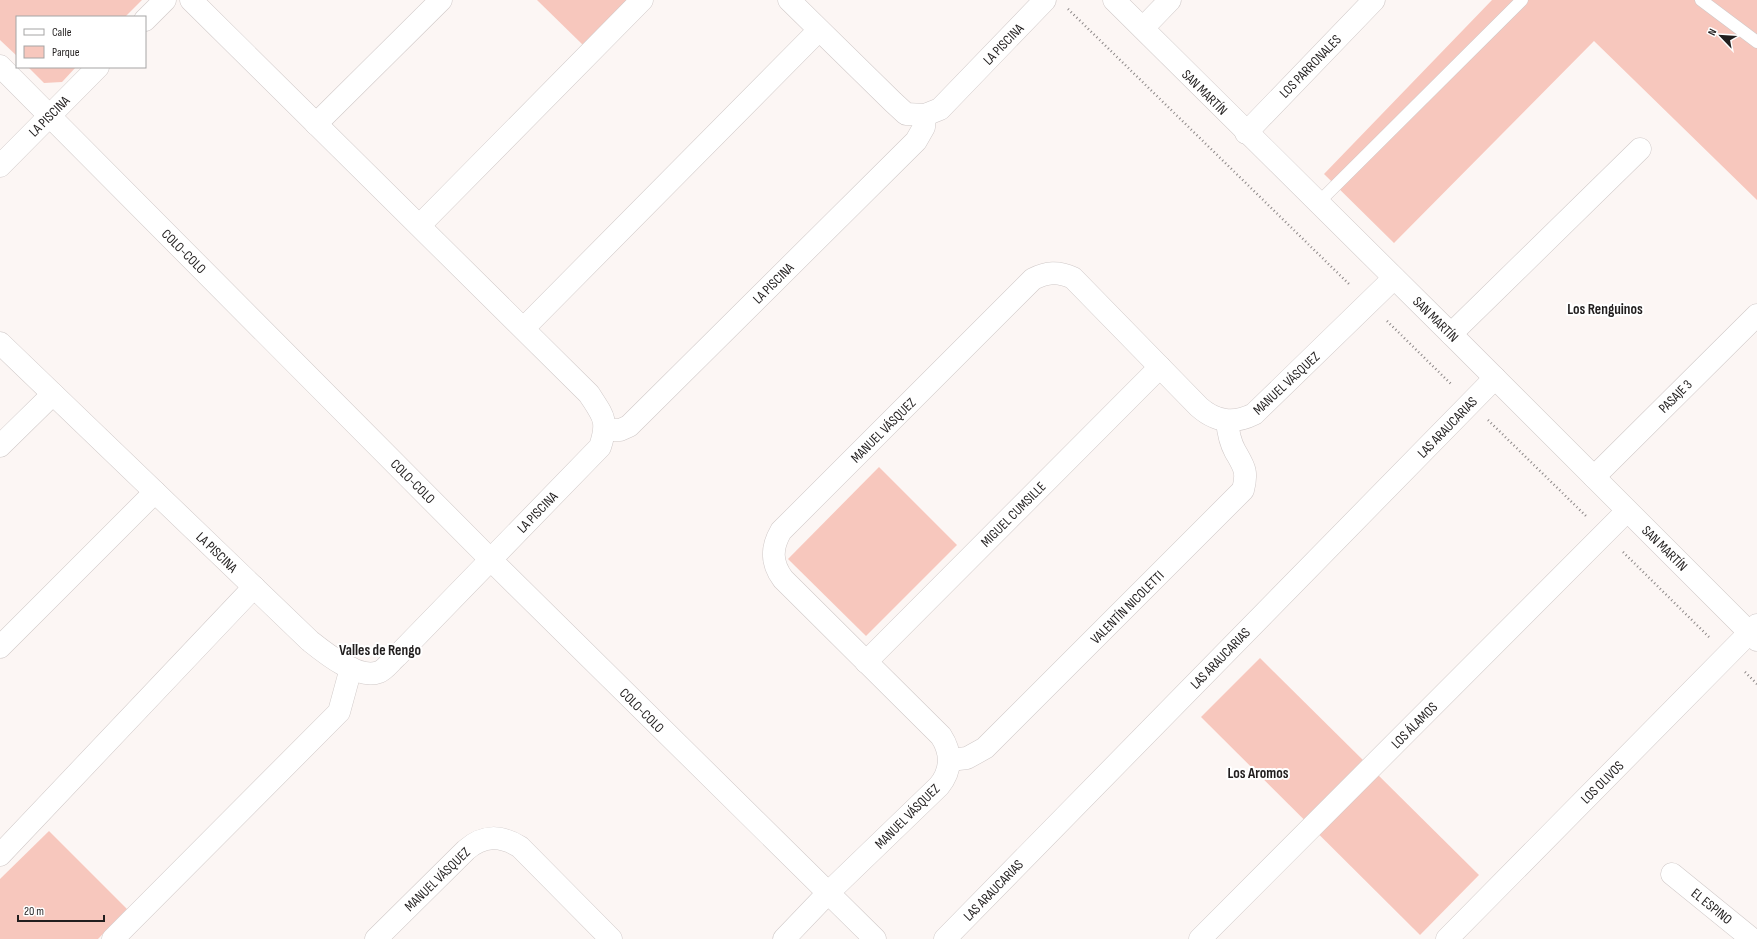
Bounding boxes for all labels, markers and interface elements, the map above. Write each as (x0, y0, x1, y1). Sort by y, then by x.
legend (16, 16, 146, 68)
north arrow (1701, 16, 1741, 56)
street label: LA PISCINA (980, 19, 1028, 69)
text: Calle (52, 25, 72, 40)
text: N (1705, 26, 1720, 37)
street label: LOS PARRONALES (1276, 31, 1345, 102)
text: Parque (52, 45, 80, 60)
street label: SAN MARTÍN (1178, 66, 1231, 119)
street label: LA PISCINA (25, 92, 74, 140)
street label: COLO-COLO (158, 226, 210, 277)
street label: LA PISCINA (749, 259, 798, 307)
street label: SAN MARTÍN (1409, 293, 1462, 346)
district label: Los Renguinos (1567, 300, 1643, 319)
street label: MANUEL VÁSQUEZ (1250, 348, 1323, 419)
street label: PASAJE 3 (1655, 376, 1696, 417)
street label: LAS ARAUCARIAS (1414, 393, 1481, 462)
street label: MANUEL VÁSQUEZ (847, 394, 919, 466)
street label: COLO-COLO (387, 456, 439, 507)
street label: MIGUEL CUMSILLE (977, 478, 1050, 551)
street label: LA PISCINA (514, 487, 562, 537)
street label: SAN MARTÍN (1638, 522, 1691, 575)
street label: LA PISCINA (192, 529, 242, 577)
street label: VALENTÍN NICOLETTI (1087, 567, 1168, 648)
street label: LAS ARAUCARIAS (1187, 624, 1254, 693)
district label: Valles de Rengo (339, 641, 421, 660)
street label: COLO-COLO (616, 685, 668, 736)
street label: LOS ÁLAMOS (1388, 699, 1441, 752)
street label: LOS OLIVOS (1577, 757, 1627, 807)
district label: Los Aromos (1227, 764, 1289, 783)
street label: MANUEL VÁSQUEZ (871, 780, 943, 852)
street label: MANUEL VÁSQUEZ (401, 844, 474, 915)
street label: LAS ARAUCARIAS (960, 856, 1027, 925)
street label: EL ESPINO (1688, 885, 1736, 928)
scale bar (18, 897, 104, 923)
text: 20 m (24, 904, 44, 919)

